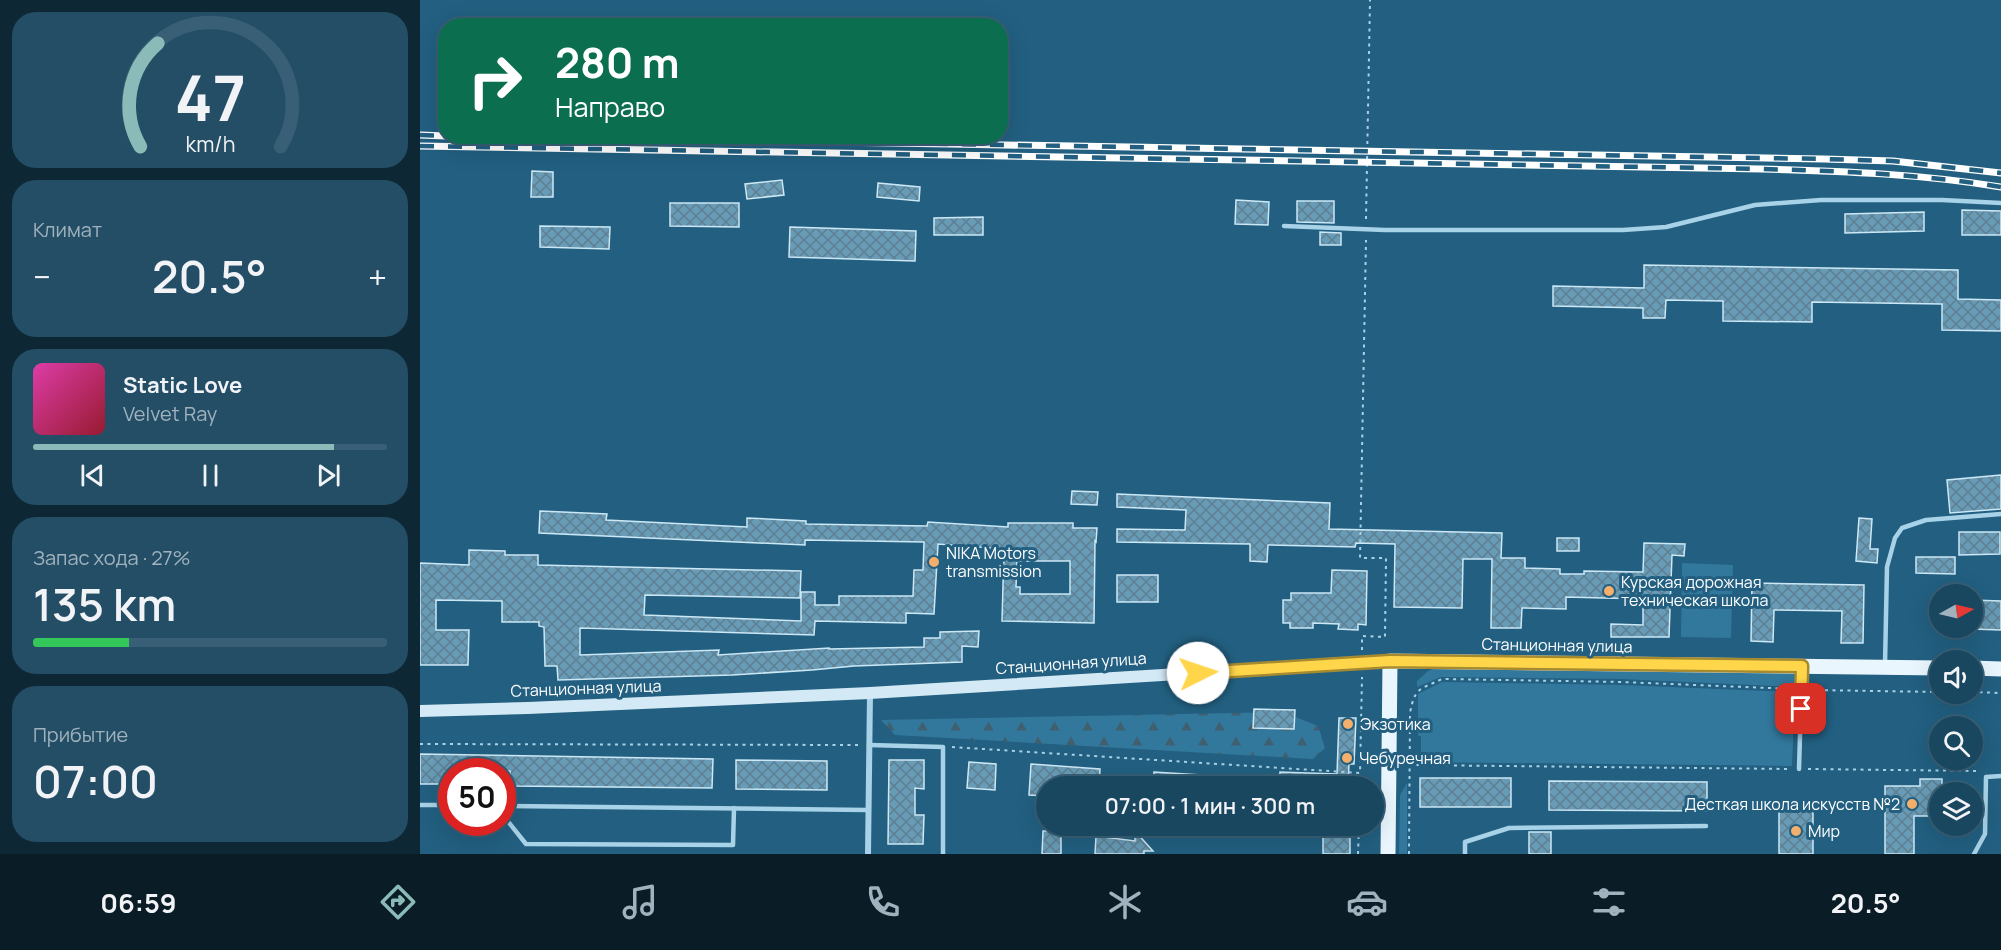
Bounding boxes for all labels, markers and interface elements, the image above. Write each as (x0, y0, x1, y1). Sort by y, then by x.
text: 280 m (555, 33, 680, 91)
icon: right (456, 42, 534, 120)
text: 47 (174, 54, 246, 140)
text: Направо (555, 88, 665, 125)
text: km/h (185, 130, 235, 159)
text: Климат (33, 216, 102, 243)
text: 20.5° (152, 245, 267, 307)
text: − (33, 254, 51, 299)
text: + (368, 254, 387, 299)
text: Static Love (123, 370, 242, 400)
text: Velvet Ray (123, 400, 217, 427)
icon: previous (76, 459, 109, 492)
icon: pause (194, 459, 227, 492)
icon: next (312, 459, 345, 492)
place label: NIKA Motors transmission (946, 542, 1041, 582)
text: Запас хода · 27% (33, 544, 191, 571)
marker: NIKA Motors transmission (927, 555, 941, 569)
place label: Курская дорожная техническая школа (1621, 571, 1768, 611)
text: 135 km (33, 573, 176, 635)
marker: Курская дорожная техническая школа (1602, 584, 1616, 598)
north arrow (1929, 584, 1983, 638)
map controls (1929, 584, 1983, 836)
street label: Станционная улица (1481, 633, 1633, 657)
position arrow (1166, 641, 1230, 705)
street label: Станционная улица (995, 647, 1147, 679)
button: sound (1929, 650, 1983, 704)
street label: Станционная улица (510, 674, 662, 702)
pin (1775, 683, 1826, 734)
icon: arrive (1784, 692, 1817, 725)
place label: Экзотика (1360, 713, 1431, 735)
button: search (1929, 716, 1983, 770)
marker: Экзотика (1341, 717, 1355, 731)
text: Прибытие (33, 721, 128, 748)
place label: Чебуречная (1359, 747, 1451, 769)
text: 07:00 (33, 750, 158, 812)
marker: Чебуречная (1340, 751, 1354, 765)
speed limit sign: 50 (438, 758, 516, 836)
button: layers (1929, 782, 1983, 836)
text: 07:00 · 1 мин · 300 m (1105, 791, 1315, 821)
place label: Десткая школа искусств №2 (1685, 793, 1900, 815)
marker: Десткая школа искусств №2 (1905, 797, 1919, 811)
place label: Мир (1808, 820, 1840, 842)
marker: Мир (1789, 824, 1803, 838)
icon: directions (377, 881, 419, 923)
icon: music (619, 881, 661, 923)
icon: phone (862, 881, 904, 923)
icon: climate (1104, 881, 1146, 923)
icon: car (1346, 881, 1388, 923)
icon: filters (1588, 881, 1630, 923)
text: 06:59 (100, 884, 177, 921)
text: 20.5° (1831, 884, 1901, 921)

